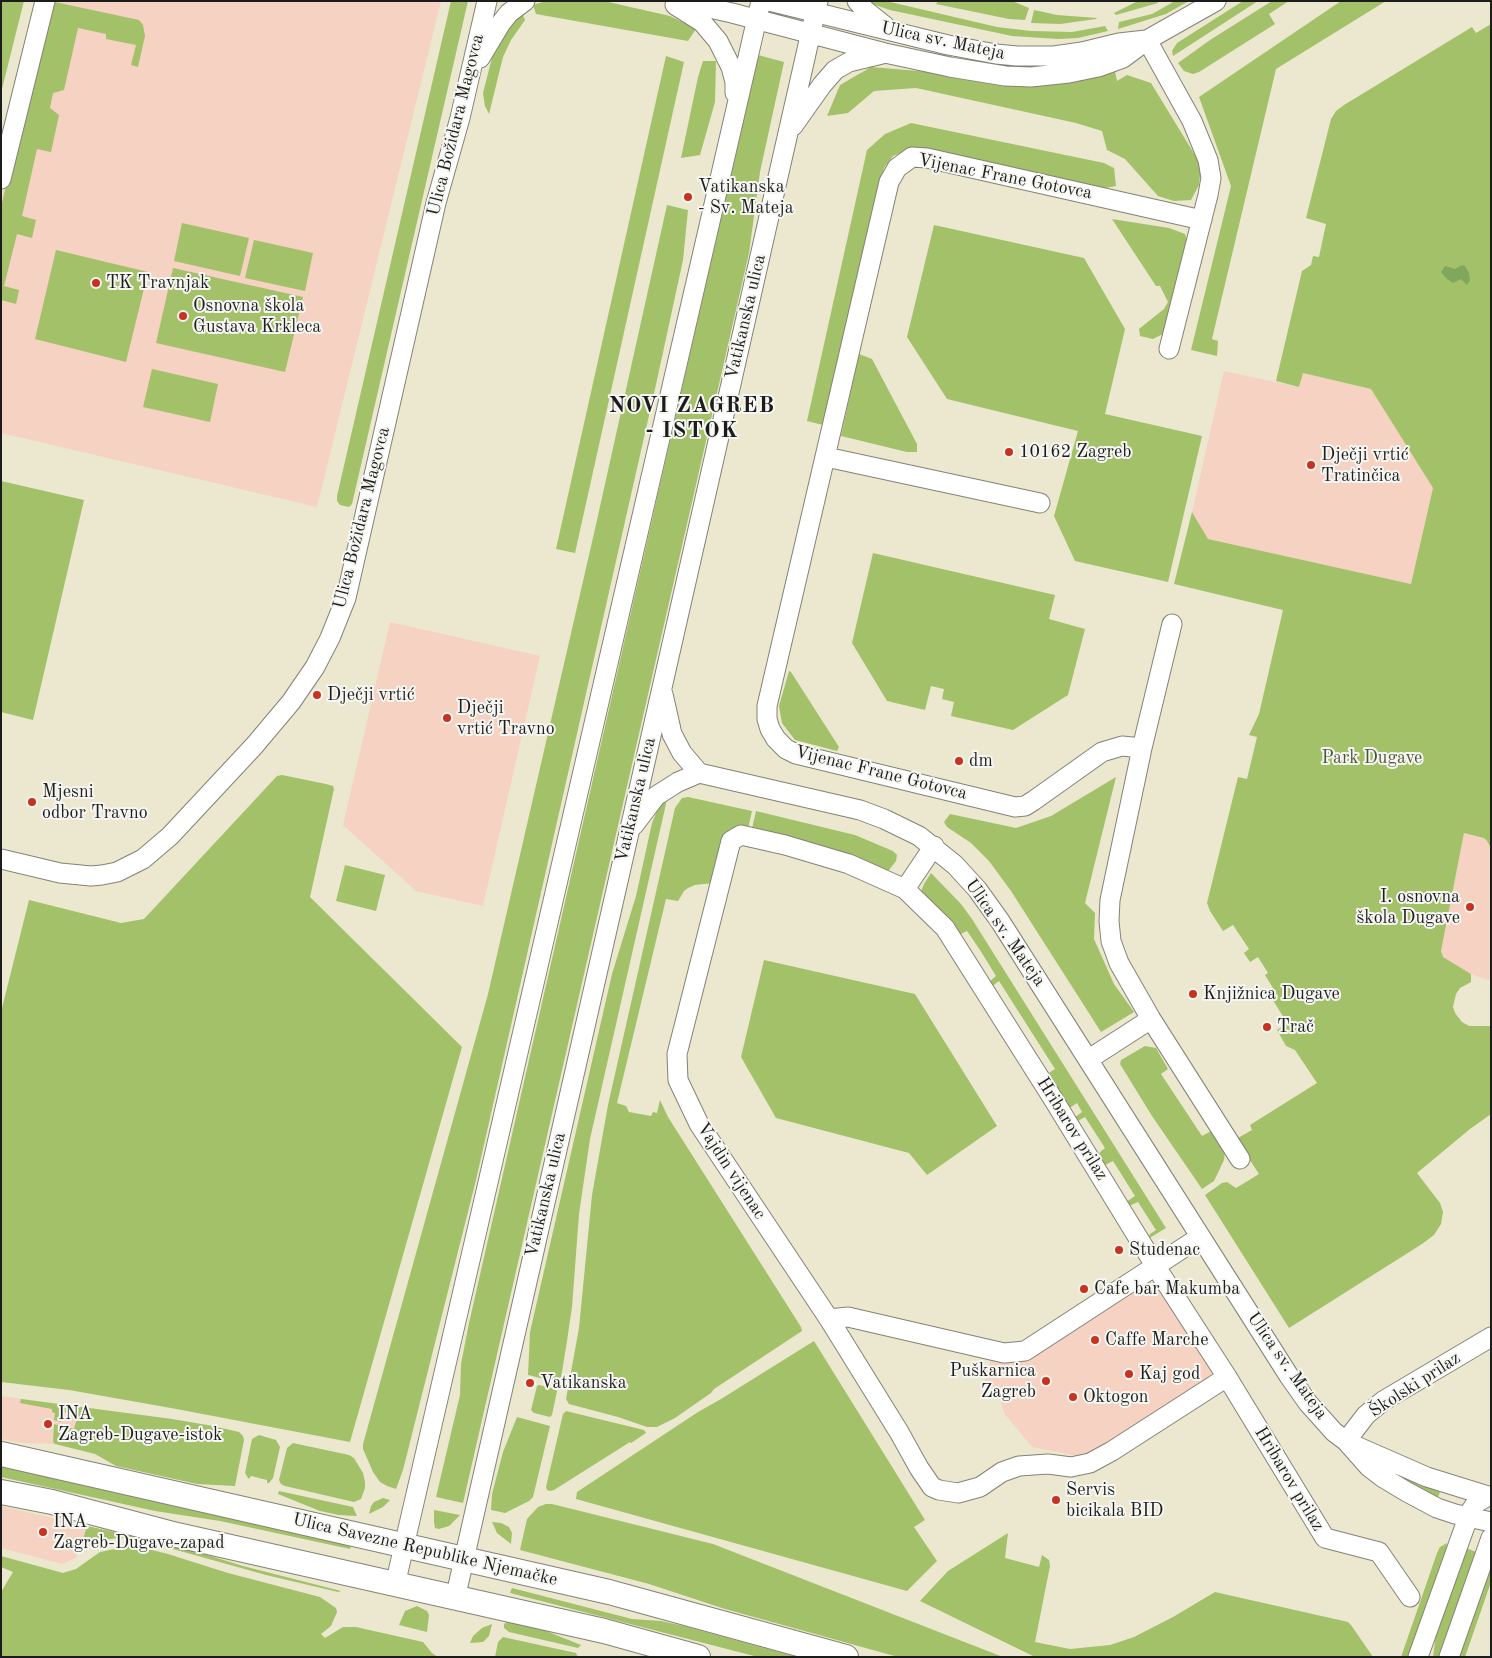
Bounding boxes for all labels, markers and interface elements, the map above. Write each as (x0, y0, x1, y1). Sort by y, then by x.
street label: Ulica sv. Mateja (879, 17, 1007, 65)
street label: Ulica Božidara Magovca (423, 32, 489, 218)
street label: Vijenac Frane Gotovca (916, 150, 1094, 204)
place label: Vatikanska - Sv. Mateja (698, 176, 794, 218)
marker: Vatikanska - Sv. Mateja (682, 191, 694, 203)
street label: Vatikanska ulica (721, 252, 771, 382)
place label: TK Travnjak (106, 272, 209, 294)
marker: TK Travnjak (90, 277, 102, 289)
place label: Osnovna škola Gustava Krkleca (193, 295, 321, 338)
marker: Osnovna škola Gustava Krkleca (177, 310, 189, 322)
district label: NOVI ZAGREB - ISTOK (607, 393, 777, 444)
street label: Ulica Božidara Magovca (329, 425, 395, 611)
place label: 10162 Zagreb (1019, 441, 1131, 463)
place label: Dječji vrtić Tratinčica (1321, 444, 1409, 486)
marker: 10162 Zagreb (1003, 446, 1015, 458)
marker: Dječji vrtić Tratinčica (1305, 459, 1317, 471)
place label: Dječji vrtić (327, 684, 415, 706)
marker: Dječji vrtić (311, 689, 323, 701)
place label: Dječji vrtić Travno (457, 697, 555, 740)
marker: Dječji vrtić Travno (441, 712, 453, 724)
street label: Vatikanska ulica (611, 735, 661, 865)
street label: Vijenac Frane Gotovca (793, 741, 969, 805)
park label: Park Dugave (1322, 747, 1422, 769)
place label: dm (969, 750, 993, 772)
marker: dm (953, 755, 965, 767)
place label: Mjesni odbor Travno (42, 781, 148, 824)
marker: Mjesni odbor Travno (26, 796, 38, 808)
street label: Ulica sv. Mateja (960, 875, 1050, 991)
place label: I. osnovna škola Dugave (1356, 886, 1460, 929)
marker: I. osnovna škola Dugave (1464, 901, 1476, 913)
place label: Knjižnica Dugave (1203, 983, 1340, 1005)
marker: Knjižnica Dugave (1187, 988, 1199, 1000)
place label: Trač (1277, 1016, 1314, 1038)
marker: Trač (1261, 1021, 1273, 1033)
street label: Hribarov prilaz (1032, 1073, 1112, 1185)
street label: Vajdin vijenac (692, 1119, 770, 1223)
street label: Vatikanska ulica (521, 1130, 571, 1260)
place label: Studenac (1129, 1239, 1200, 1261)
marker: Studenac (1113, 1244, 1125, 1256)
place label: Cafe bar Makumba (1094, 1278, 1240, 1300)
marker: Cafe bar Makumba (1078, 1283, 1090, 1295)
street label: Ulica sv. Mateja (1242, 1308, 1332, 1424)
place label: Caffe Marche (1105, 1329, 1208, 1351)
marker: Caffe Marche (1089, 1334, 1101, 1346)
street label: Školski prilaz (1365, 1347, 1465, 1423)
place label: Puškarnica Zagreb (949, 1360, 1036, 1402)
place label: Kaj god (1139, 1363, 1200, 1385)
marker: Kaj god (1123, 1368, 1135, 1380)
place label: Vatikanska (540, 1372, 627, 1394)
marker: Puškarnica Zagreb (1040, 1375, 1052, 1387)
marker: Vatikanska (524, 1377, 536, 1389)
place label: Oktogon (1083, 1386, 1149, 1408)
marker: Oktogon (1067, 1391, 1079, 1403)
place label: INA Zagreb-Dugave-istok (58, 1403, 222, 1446)
marker: INA Zagreb-Dugave-istok (42, 1418, 54, 1430)
street label: Hribarov prilaz (1249, 1423, 1329, 1535)
place label: Servis bicikala BID (1066, 1479, 1163, 1522)
marker: Servis bicikala BID (1050, 1494, 1062, 1506)
street label: Ulica Savezne Republike Njemačke (290, 1509, 560, 1591)
place label: INA Zagreb-Dugave-zapad (53, 1511, 225, 1554)
marker: INA Zagreb-Dugave-zapad (37, 1526, 49, 1538)

